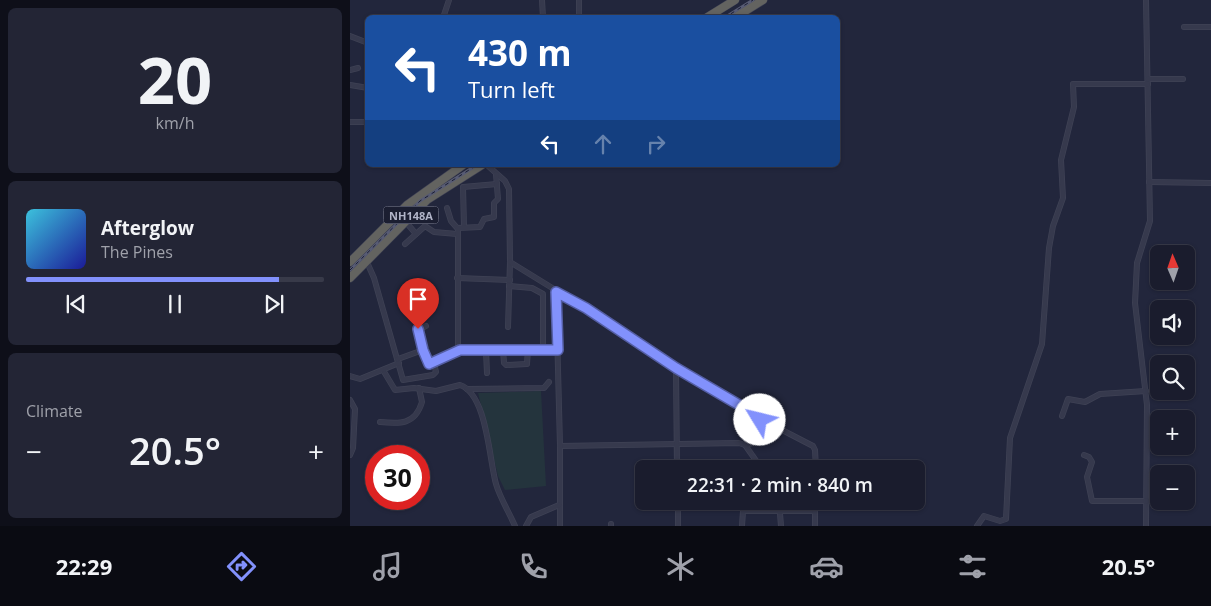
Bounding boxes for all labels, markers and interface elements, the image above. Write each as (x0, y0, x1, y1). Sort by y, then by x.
text: 430 m (468, 29, 572, 76)
text: 20 (138, 35, 212, 123)
icon: left (385, 35, 450, 100)
text: Turn left (468, 74, 555, 104)
text: km/h (156, 112, 194, 134)
icon: left (536, 130, 564, 158)
icon: ahead (589, 130, 617, 158)
icon: right (642, 130, 670, 158)
road number: NH148A (384, 206, 438, 224)
text: Afterglow (101, 215, 194, 241)
text: The Pines (101, 241, 173, 263)
north arrow (1150, 245, 1195, 290)
map controls (1150, 245, 1195, 510)
pin (397, 278, 439, 329)
icon: arrive (404, 285, 432, 313)
icon: previous (62, 290, 90, 318)
icon: pause (161, 290, 189, 318)
icon: next (260, 290, 288, 318)
button: sound (1150, 300, 1195, 345)
button: search (1150, 355, 1195, 400)
position arrow (733, 393, 785, 445)
text: Climate (26, 400, 83, 422)
button: + (1150, 410, 1195, 455)
text: 20.5° (129, 424, 221, 476)
text: − (26, 432, 42, 470)
text: + (308, 432, 324, 470)
speed limit sign: 30 (365, 445, 430, 510)
button: − (1150, 465, 1195, 510)
text: 22:31 · 2 min · 840 m (687, 472, 873, 498)
icon: directions (224, 549, 259, 584)
icon: music (370, 549, 405, 584)
icon: phone (516, 549, 551, 584)
icon: climate (663, 549, 698, 584)
icon: car (809, 549, 844, 584)
icon: filters (955, 549, 990, 584)
text: 22:29 (56, 551, 112, 581)
text: 20.5° (1102, 551, 1155, 581)

